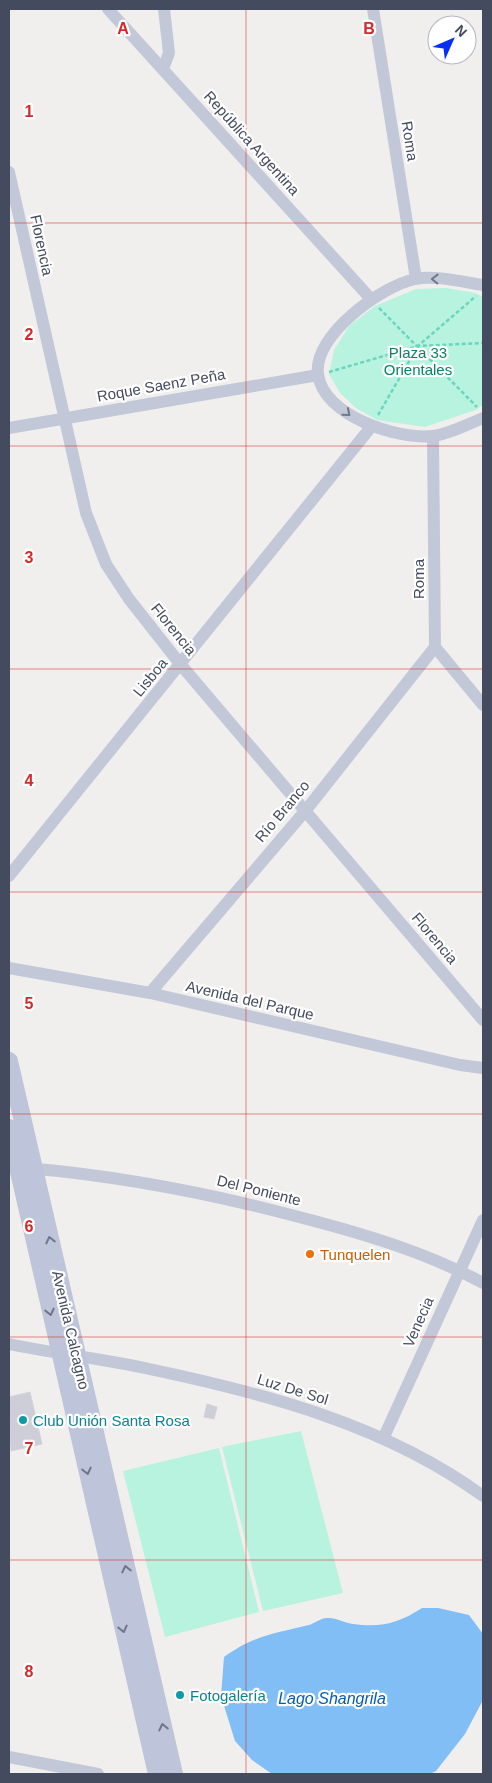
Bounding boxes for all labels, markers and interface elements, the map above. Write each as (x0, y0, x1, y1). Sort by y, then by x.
north arrow (427, 15, 477, 65)
text: A (117, 20, 129, 37)
text: B (363, 20, 375, 37)
text: N (452, 22, 470, 40)
street label: República Argentina (201, 87, 304, 199)
text: 1 (25, 103, 34, 120)
street label: Roma (398, 120, 422, 163)
street label: Florencia (27, 213, 57, 278)
one-way arrow (431, 274, 438, 284)
text: 2 (25, 326, 34, 343)
park label: Plaza 33 Orientales (384, 344, 452, 378)
street label: Roque Saenz Peña (95, 365, 227, 405)
one-way arrow (341, 407, 350, 416)
text: 3 (25, 549, 34, 566)
street label: Roma (410, 558, 427, 599)
street label: Florencia (148, 600, 200, 659)
street label: Lisboa (129, 654, 171, 700)
text: 4 (25, 772, 34, 789)
street label: Río Branco (251, 777, 313, 845)
street label: Florencia (409, 909, 462, 968)
street label: Avenida del Parque (184, 977, 316, 1023)
text: 5 (25, 995, 34, 1012)
street label: Del Poniente (215, 1171, 303, 1209)
text: 6 (25, 1218, 34, 1235)
one-way arrow (45, 1235, 56, 1244)
place label: Tunquelen (320, 1246, 390, 1263)
marker: Tunquelen (304, 1248, 316, 1260)
street label: Avenida Calcagno (49, 1269, 93, 1391)
street label: Venecia (399, 1294, 437, 1350)
one-way arrow (44, 1308, 55, 1317)
street label: Luz De Sol (255, 1370, 331, 1408)
place label: Club Unión Santa Rosa (33, 1412, 190, 1429)
marker: Club Unión Santa Rosa (17, 1414, 29, 1426)
text: 7 (25, 1440, 34, 1457)
one-way arrow (81, 1466, 92, 1475)
one-way arrow (121, 1564, 132, 1573)
one-way arrow (117, 1624, 128, 1633)
text: 8 (25, 1663, 34, 1680)
place label: Fotogalería (190, 1687, 267, 1704)
marker: Fotogalería (174, 1689, 186, 1701)
water label: Lago Shangrila (278, 1690, 386, 1707)
one-way arrow (158, 1722, 169, 1731)

